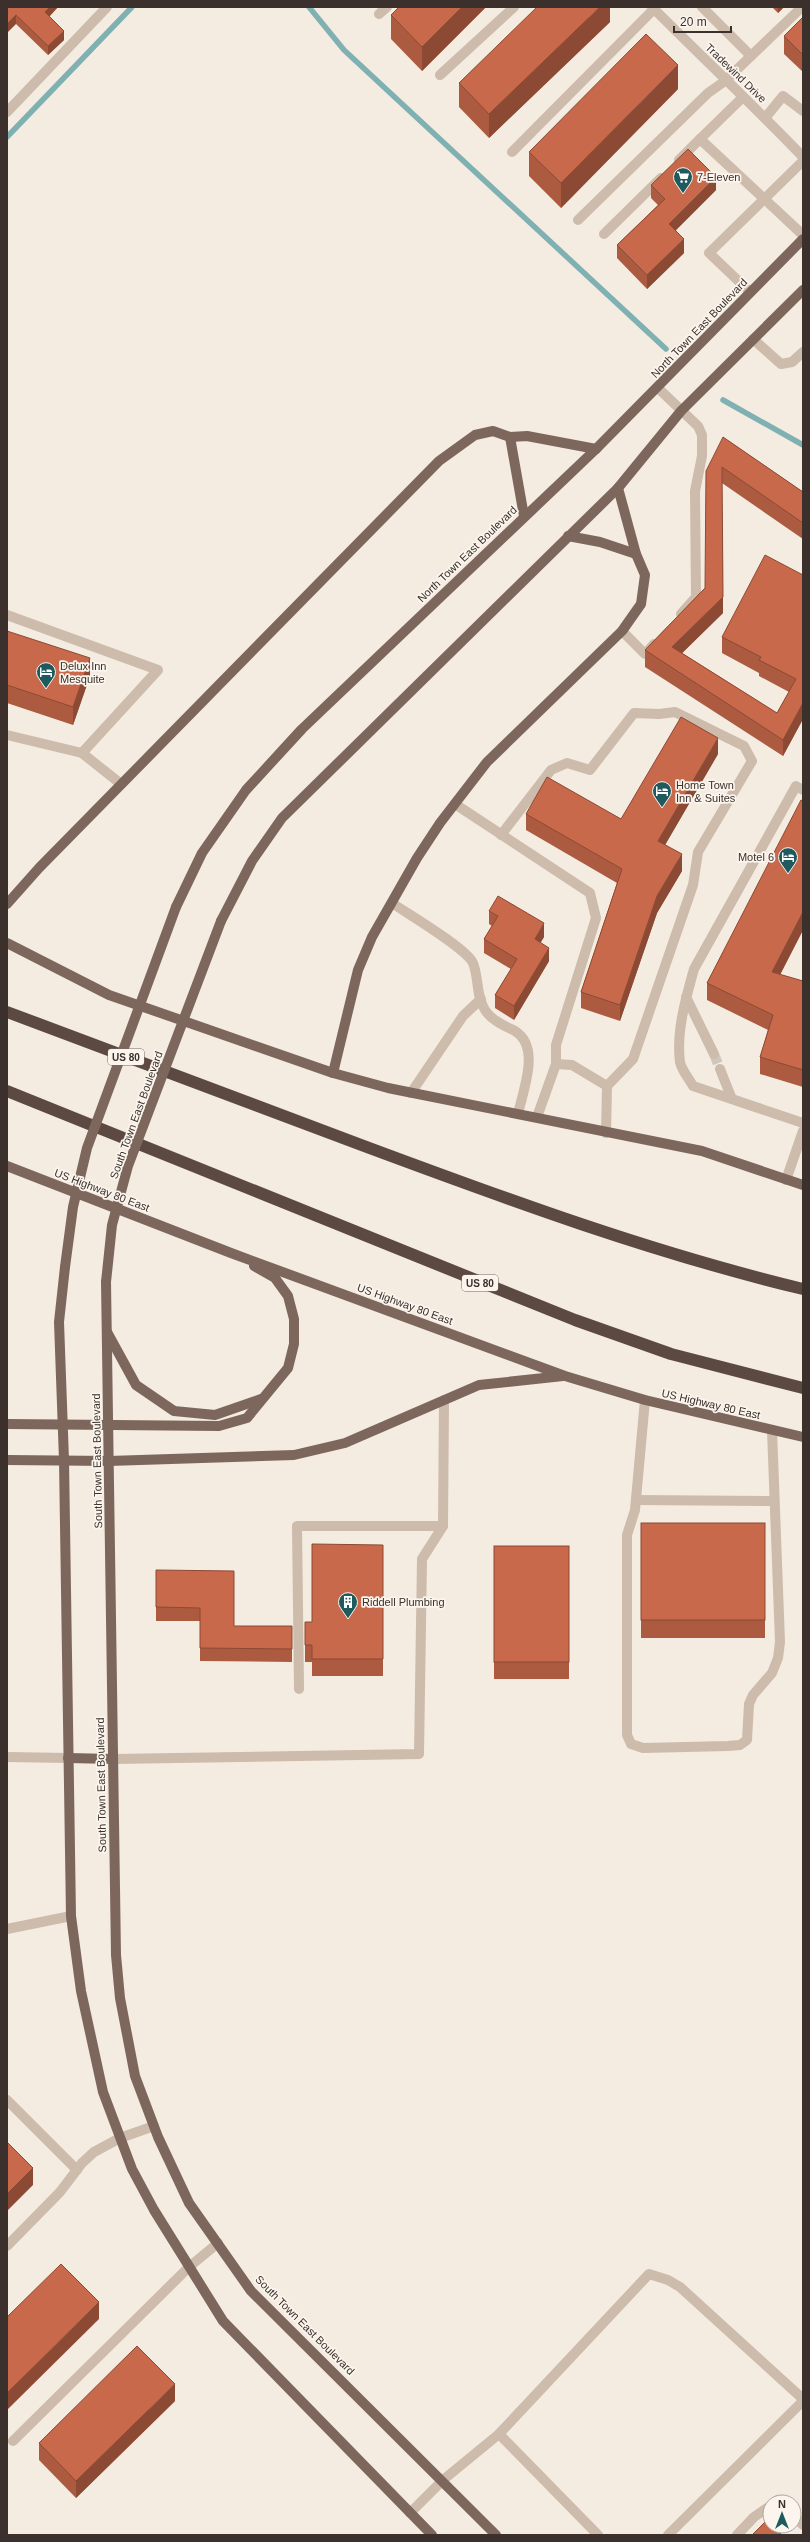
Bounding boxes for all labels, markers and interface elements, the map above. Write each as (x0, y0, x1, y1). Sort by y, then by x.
scale bar (674, 8, 731, 34)
text: 20 m (680, 15, 707, 29)
street label: Tradewind Drive (703, 41, 769, 105)
supermarket icon: 7-Eleven (672, 166, 694, 194)
place label: 7-Eleven (697, 171, 740, 183)
street label: North Town East Boulevard (648, 276, 750, 380)
street label: North Town East Boulevard (415, 503, 519, 605)
place label: Delux Inn Mesquite (60, 660, 106, 685)
hotel icon: Delux Inn Mesquite (35, 661, 57, 689)
place label: Home Town Inn & Suites (676, 779, 736, 804)
hotel icon: Home Town Inn & Suites (651, 780, 673, 808)
hotel icon: Motel 6 (777, 846, 799, 874)
place label: Motel 6 (738, 851, 774, 863)
road number: US 80 (108, 1049, 144, 1065)
street label: South Town East Boulevard (107, 1050, 165, 1180)
street label: US Highway 80 East (53, 1166, 151, 1214)
road number: US 80 (462, 1275, 498, 1291)
street label: US Highway 80 East (356, 1281, 454, 1327)
street label: US Highway 80 East (660, 1387, 762, 1421)
street label: South Town East Boulevard (90, 1393, 104, 1529)
building icon: Riddell Plumbing (337, 1591, 359, 1619)
place label: Riddell Plumbing (362, 1596, 445, 1608)
street label: South Town East Boulevard (94, 1717, 108, 1853)
street label: South Town East Boulevard (253, 2273, 357, 2377)
north arrow (762, 2494, 802, 2534)
text: N (778, 2498, 786, 2510)

